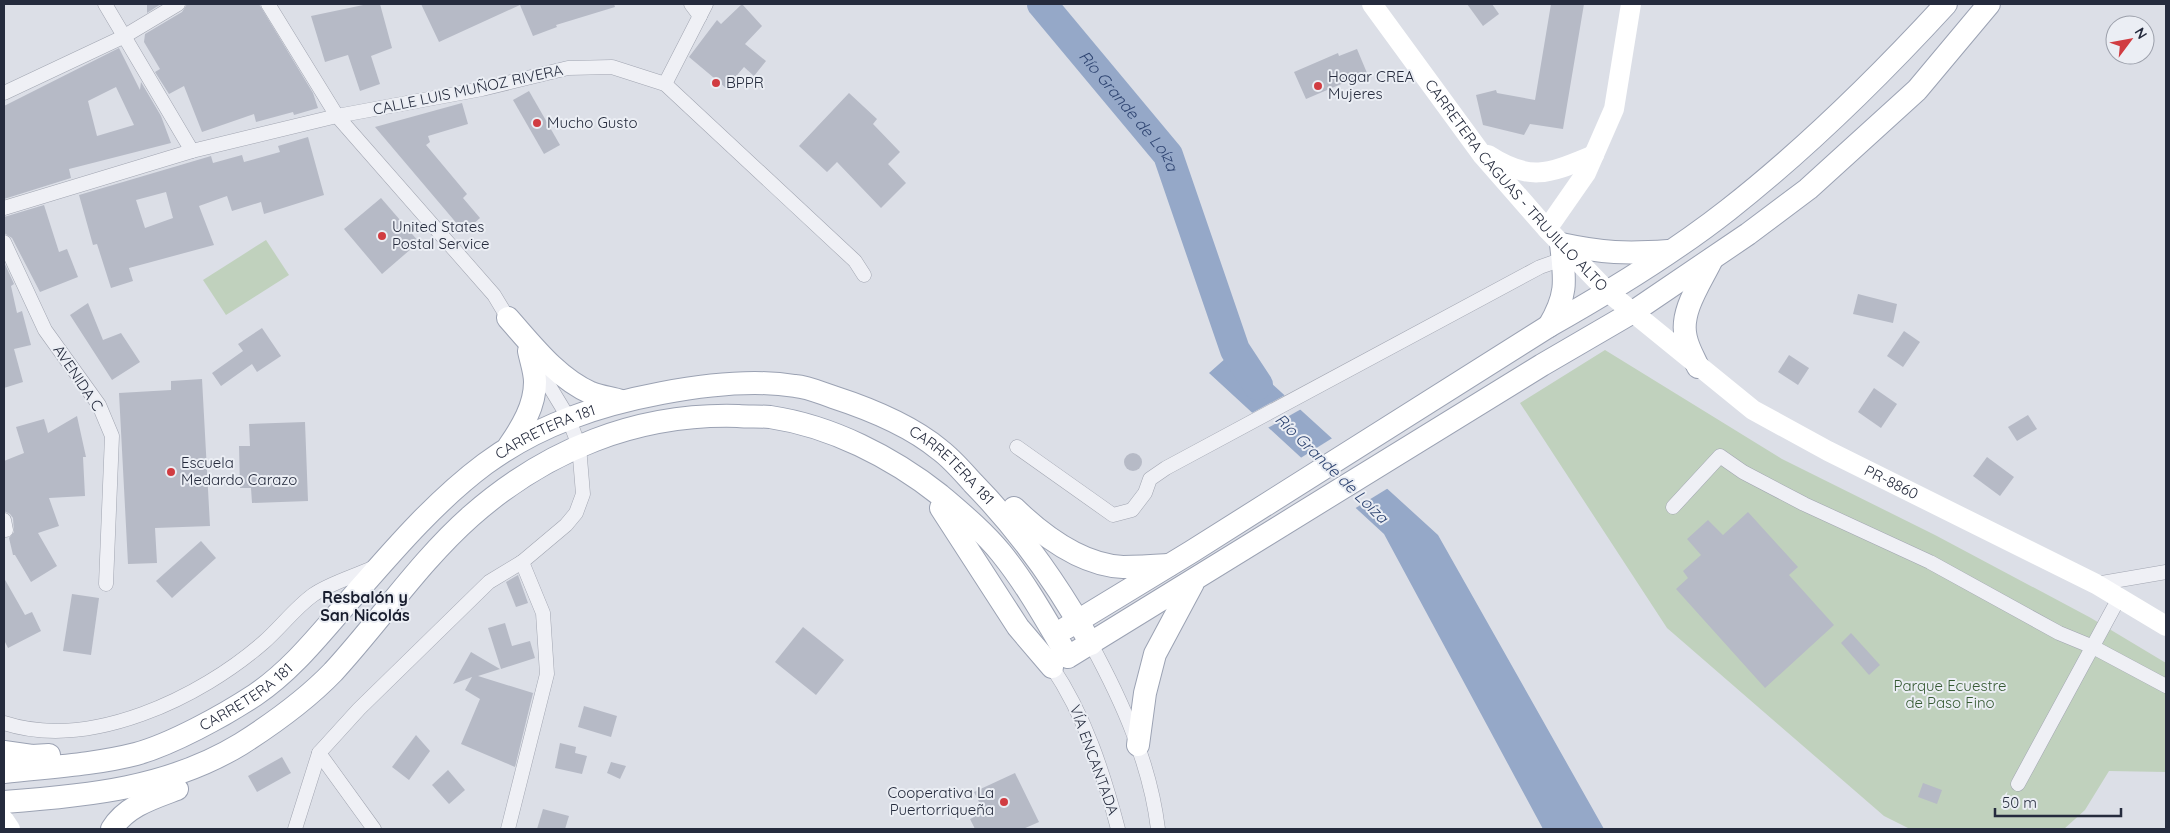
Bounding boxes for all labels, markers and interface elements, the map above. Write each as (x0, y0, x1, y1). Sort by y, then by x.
north arrow (2105, 15, 2155, 65)
text: N (2131, 24, 2151, 42)
water label: Río Grande de Loíza (1075, 46, 1183, 175)
street label: CALLE LUIS MUÑOZ RIVERA (371, 60, 565, 119)
place label: Hogar CREA Mujeres (1328, 67, 1414, 103)
place label: BPPR (726, 73, 764, 92)
street label: CARRETERA CAGUAS - TRUJILLO ALTO (1421, 75, 1612, 295)
marker: BPPR (710, 77, 722, 89)
marker: Hogar CREA Mujeres (1312, 80, 1324, 92)
place label: Mucho Gusto (547, 113, 637, 132)
marker: Mucho Gusto (531, 117, 543, 129)
place label: United States Postal Service (392, 217, 489, 253)
marker: United States Postal Service (376, 230, 388, 242)
street label: AVENIDA C (49, 341, 108, 415)
street label: CARRETERA 181 (491, 400, 598, 463)
water label: Río Grande de Loíza (1271, 409, 1394, 528)
street label: CARRETERA 181 (906, 421, 999, 508)
place label: Escuela Medardo Carazo (181, 453, 297, 489)
street label: PR-8860 (1861, 461, 1922, 503)
marker: Escuela Medardo Carazo (165, 466, 177, 478)
district label: Resbalón y San Nicolás (320, 587, 410, 625)
street label: CARRETERA 181 (196, 659, 297, 735)
park label: Parque Ecuestre de Paso Fino (1894, 676, 2006, 712)
street label: VÍA ENCANTADA (1066, 702, 1123, 818)
place label: Cooperativa La Puertorriqueña (887, 783, 994, 819)
scale bar (1995, 786, 2121, 818)
text: 50 m (2002, 793, 2037, 812)
marker: Cooperativa La Puertorriqueña (998, 796, 1010, 808)

